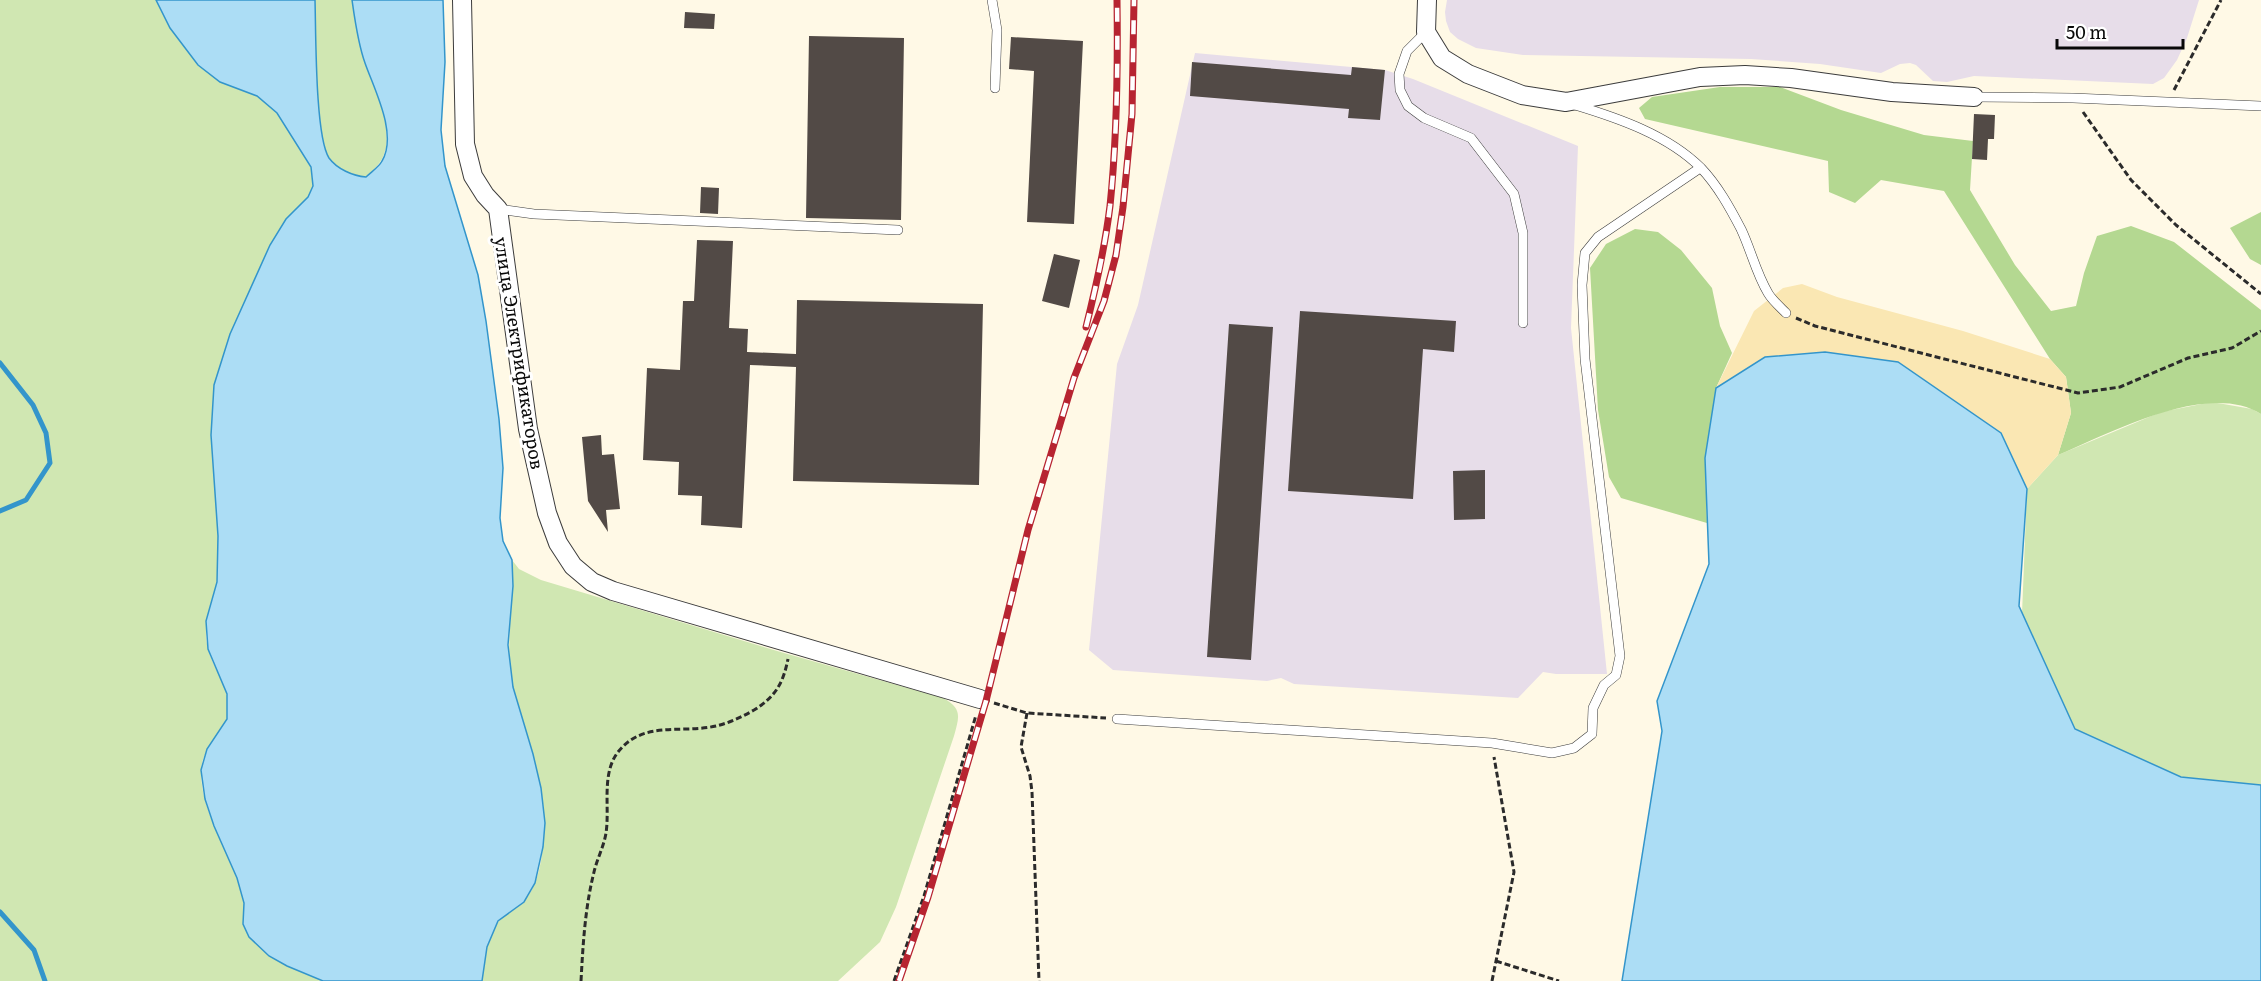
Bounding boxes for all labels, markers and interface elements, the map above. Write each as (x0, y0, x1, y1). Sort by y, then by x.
scale bar (2057, 12, 2183, 50)
text: 50 m (2066, 18, 2107, 45)
street label: улица Электрификаторов (488, 235, 552, 471)

